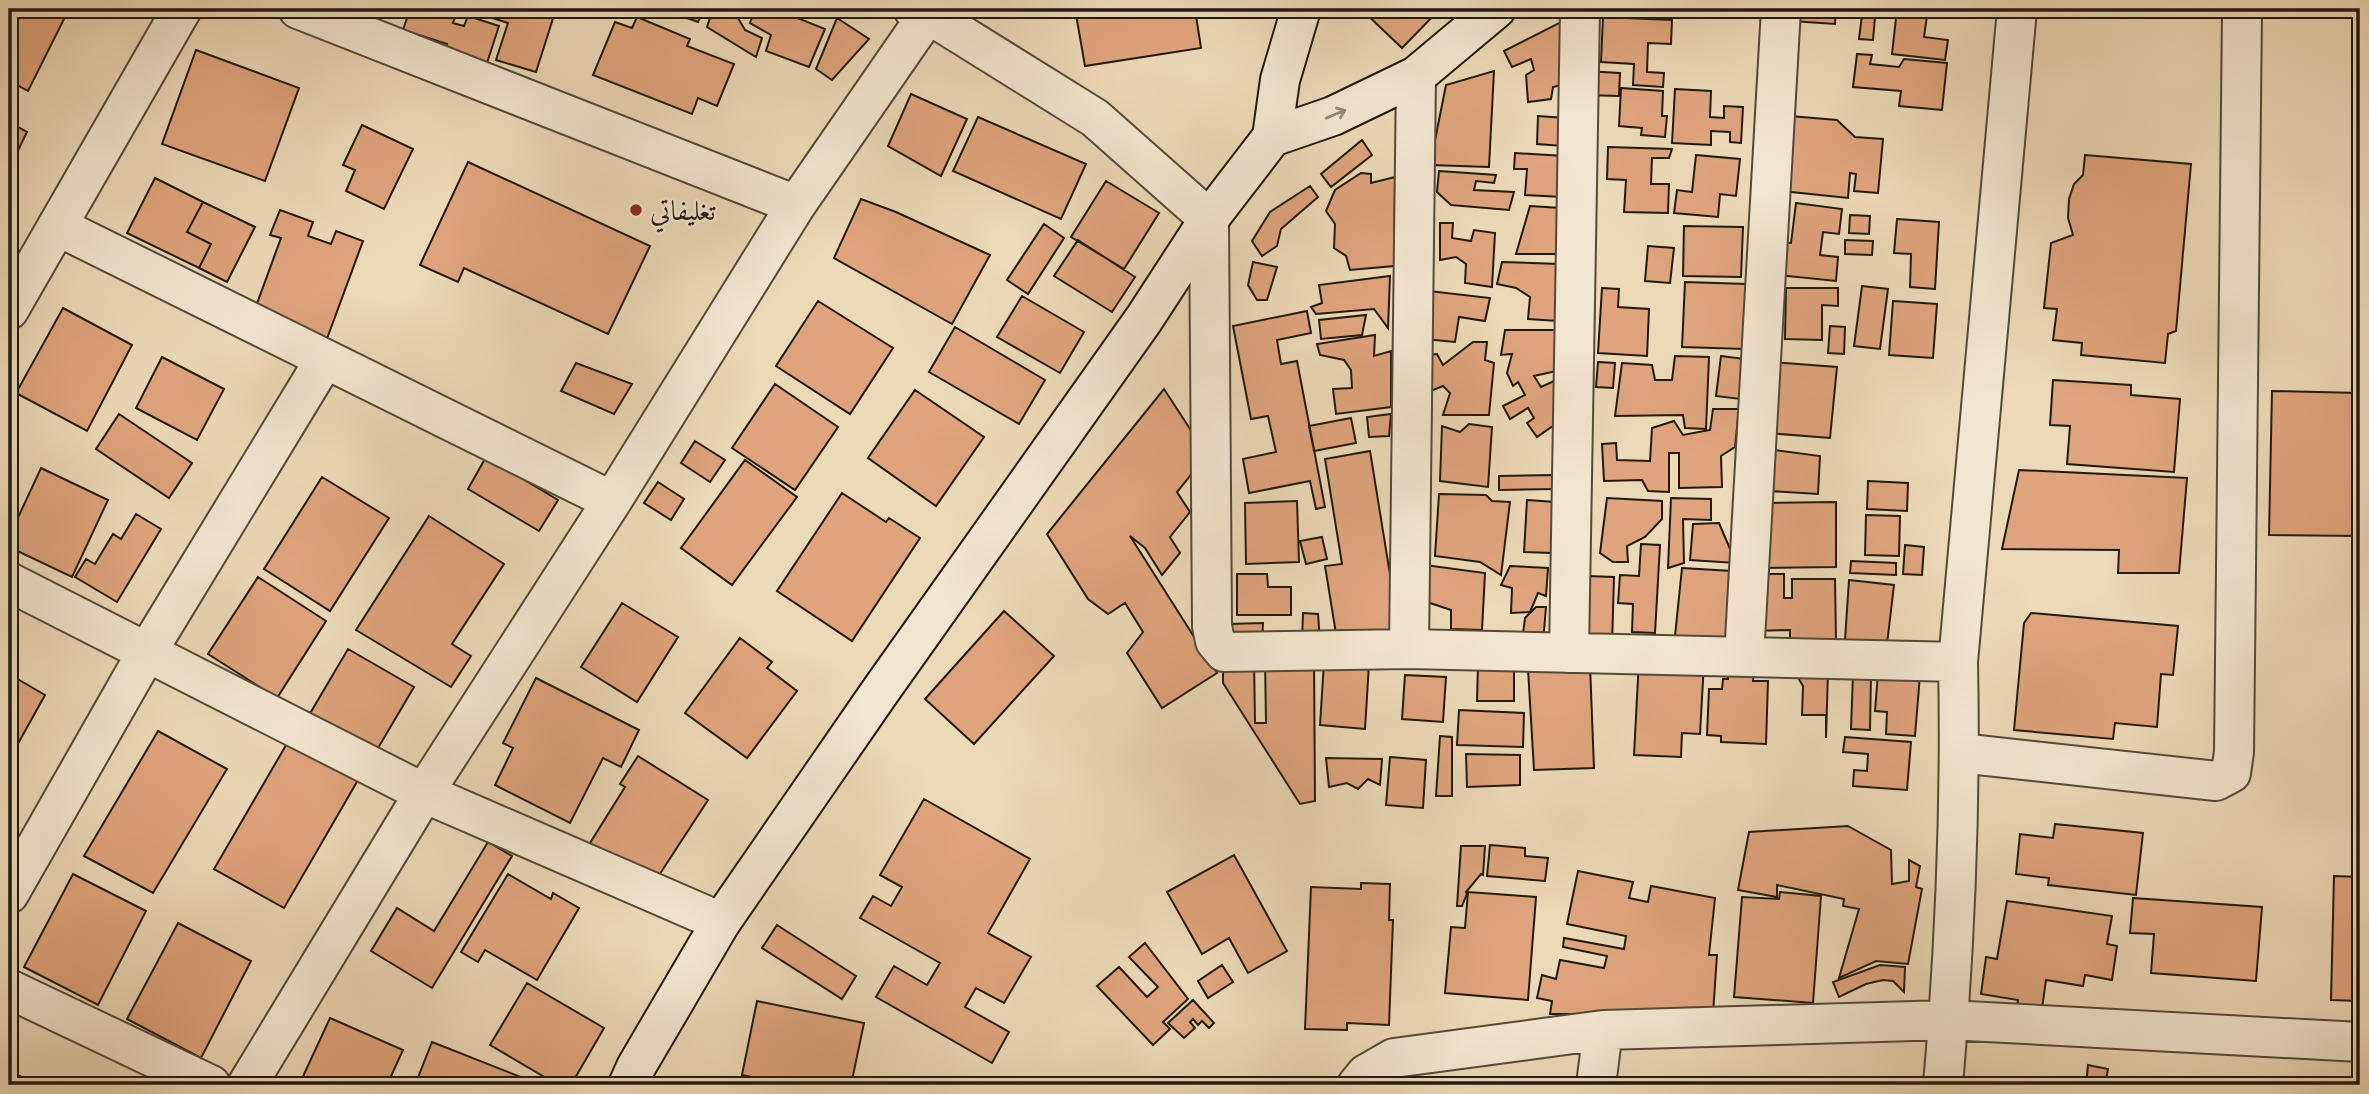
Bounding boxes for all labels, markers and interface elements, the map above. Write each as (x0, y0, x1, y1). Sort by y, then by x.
one-way arrow (1325, 106, 1346, 119)
place label: تغليفاتي (650, 195, 716, 233)
marker: تغليفاتي (628, 202, 644, 218)

